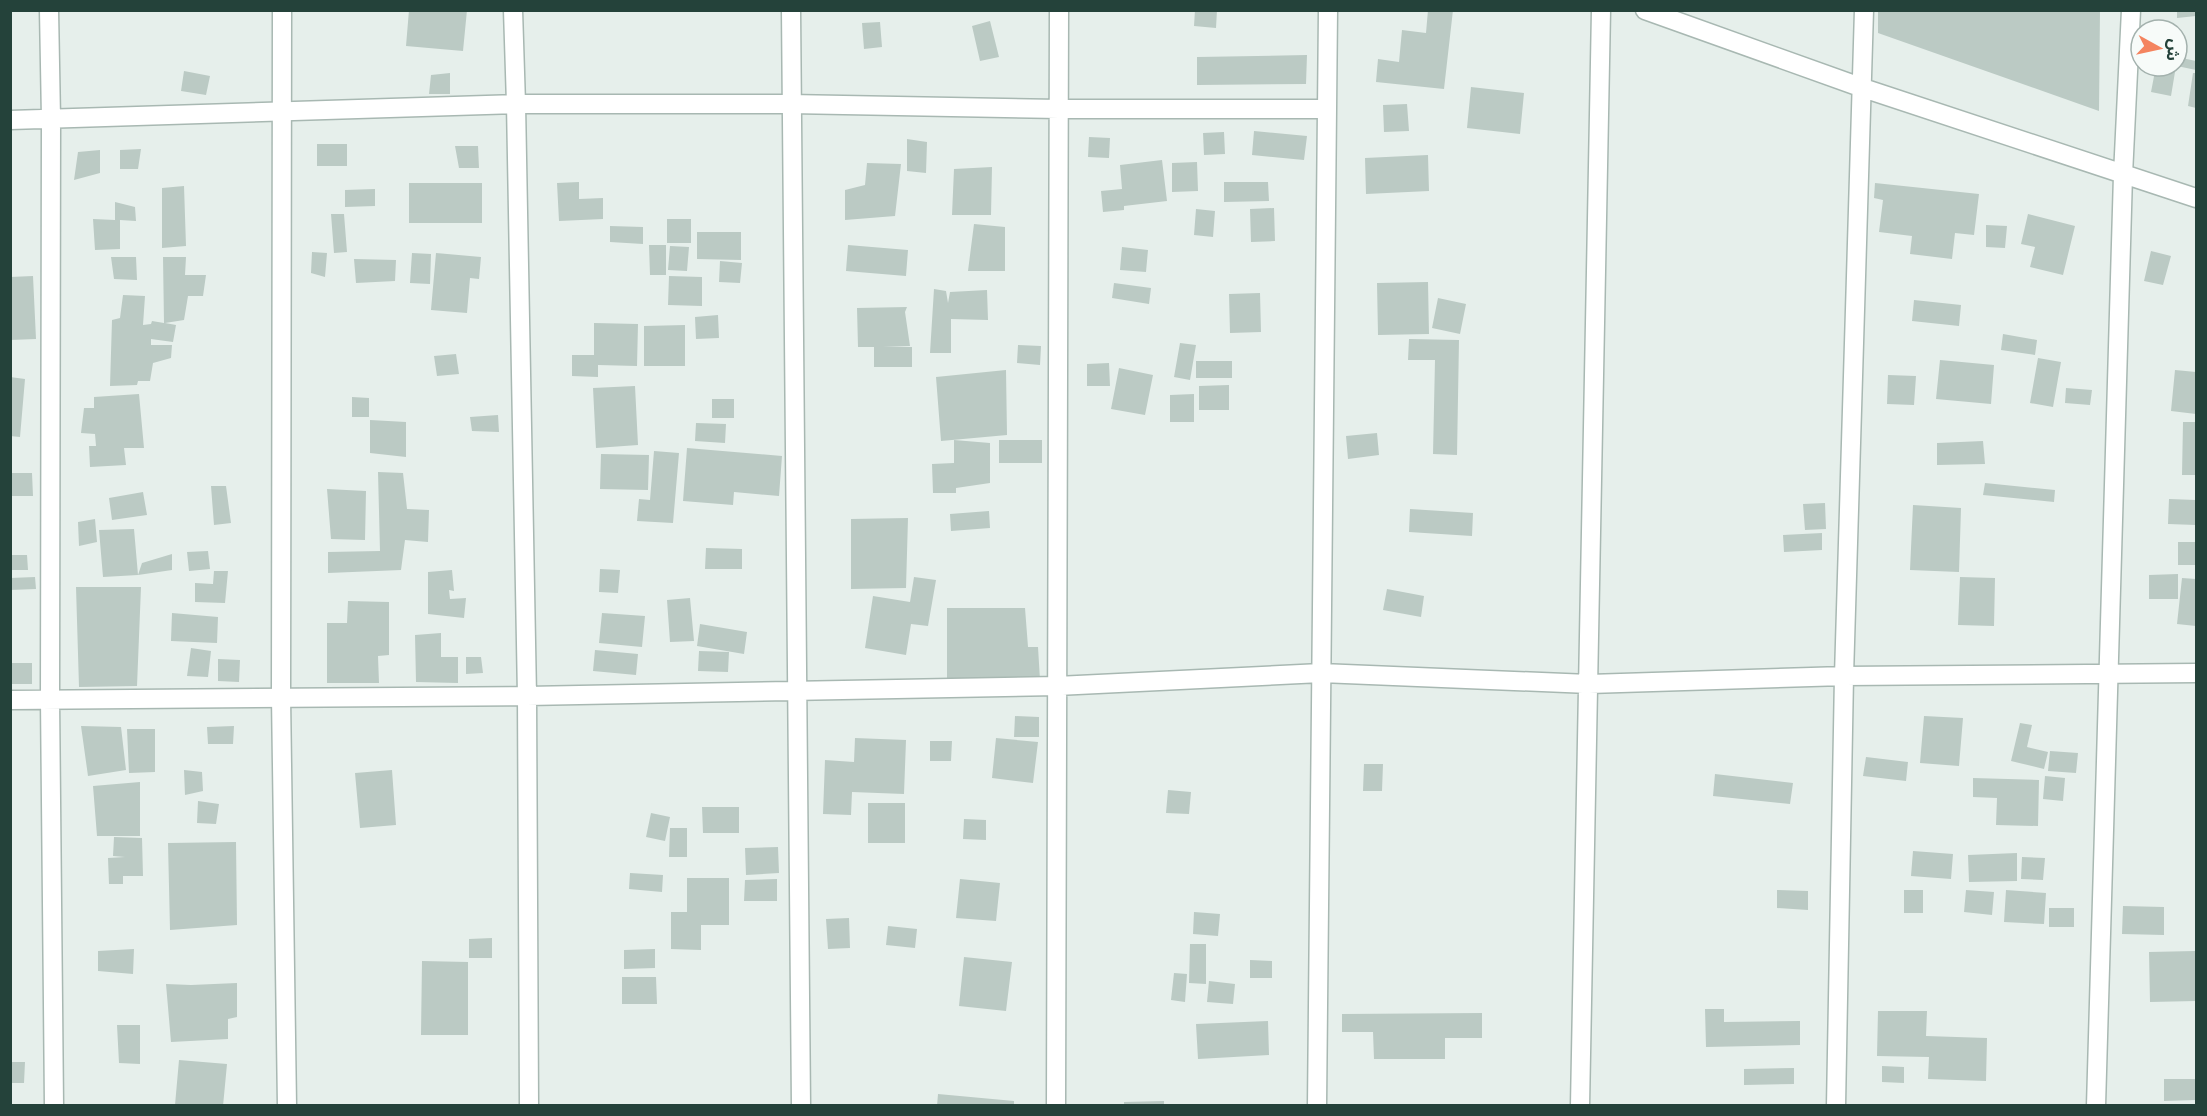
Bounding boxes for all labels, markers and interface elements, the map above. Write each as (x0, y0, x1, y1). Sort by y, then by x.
north arrow (2129, 18, 2189, 78)
text: ش (2161, 38, 2186, 63)

